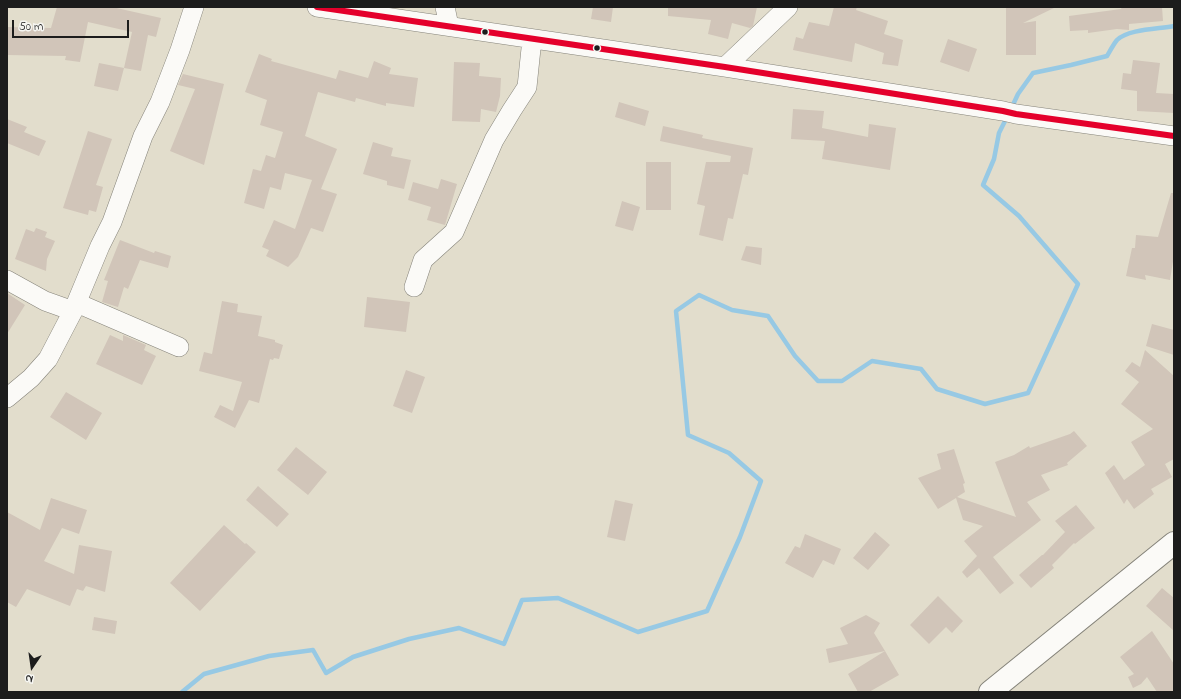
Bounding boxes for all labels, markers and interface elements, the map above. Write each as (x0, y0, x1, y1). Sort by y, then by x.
scale bar (14, 12, 131, 38)
text: 50 m (19, 18, 43, 36)
unlabelled marker (480, 27, 490, 37)
unlabelled marker (592, 43, 602, 53)
north arrow (12, 647, 52, 687)
text: N (24, 670, 35, 687)

